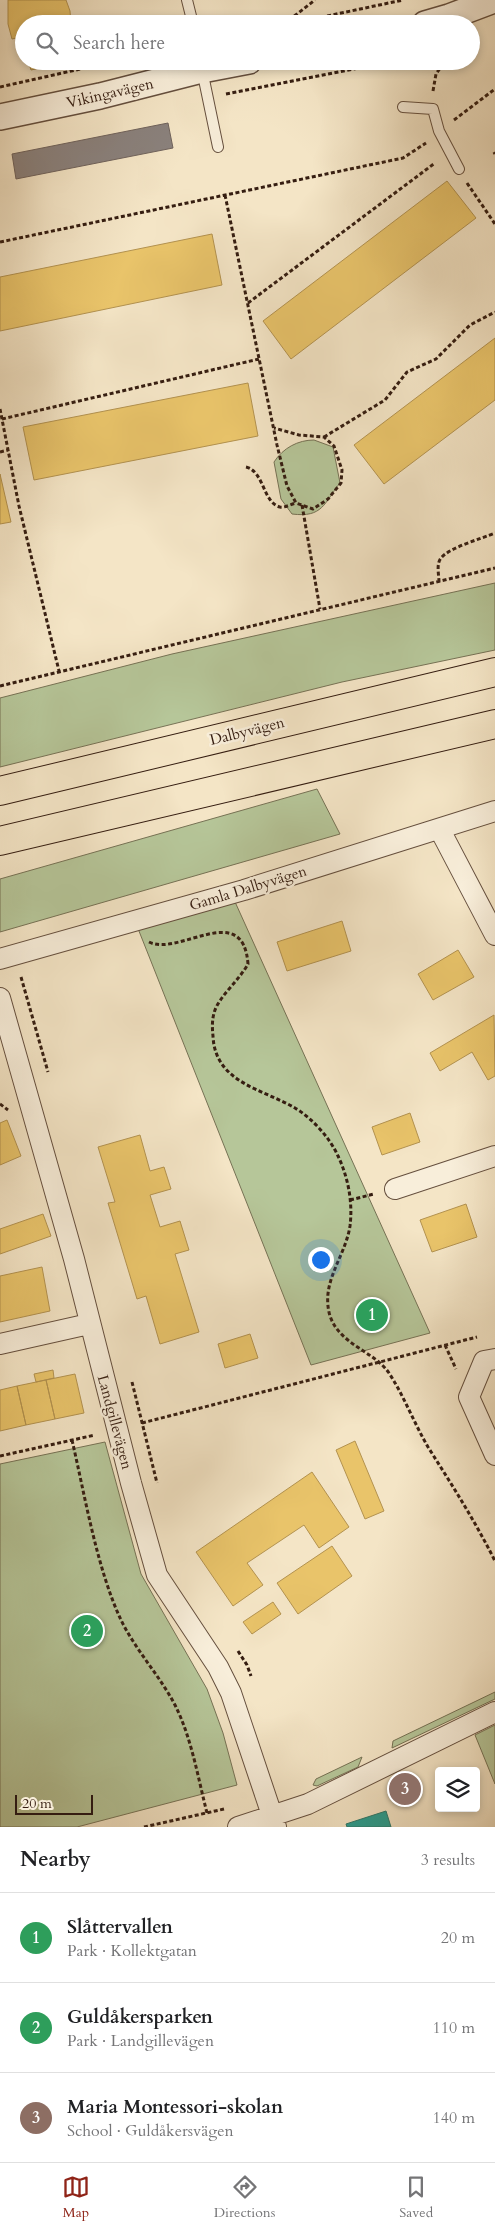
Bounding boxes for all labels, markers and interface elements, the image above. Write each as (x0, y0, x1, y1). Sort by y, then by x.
search box (15, 15, 480, 70)
icon: search (33, 29, 61, 57)
text: Search here (73, 30, 165, 56)
street label: Vikingavägen (64, 73, 156, 113)
street label: Dalbyvägen (208, 712, 287, 750)
street label: Gamla Dalbyvägen (187, 860, 310, 915)
your location (308, 1247, 334, 1273)
pin: 1 (356, 1296, 388, 1334)
street label: Landgillevägen (93, 1373, 137, 1472)
pin: 2 (71, 1612, 103, 1650)
map controls (435, 1767, 480, 1812)
button: layers (435, 1767, 480, 1812)
pin: 3 (389, 1770, 421, 1808)
scale bar (15, 1792, 92, 1815)
text: 20 m (22, 1794, 52, 1813)
text: Nearby (20, 1845, 91, 1874)
text: 3 results (421, 1849, 475, 1871)
text: Slåttervallen (67, 1914, 173, 1940)
text: 1 (32, 1927, 40, 1949)
text: 20 m (441, 1927, 475, 1949)
text: Park · Kollektgatan (67, 1940, 197, 1962)
text: Guldåkersparken (67, 2004, 213, 2030)
text: 2 (32, 2017, 40, 2039)
text: 110 m (433, 2017, 475, 2039)
text: Park · Landgillevägen (67, 2030, 214, 2052)
text: Maria Montessori-skolan (67, 2094, 283, 2120)
text: 3 (32, 2107, 40, 2129)
text: 140 m (433, 2107, 475, 2129)
text: School · Guldåkersvägen (67, 2120, 234, 2142)
tab: Map (62, 2173, 90, 2222)
tab: Directions (214, 2173, 275, 2222)
tab: Saved (399, 2173, 433, 2222)

